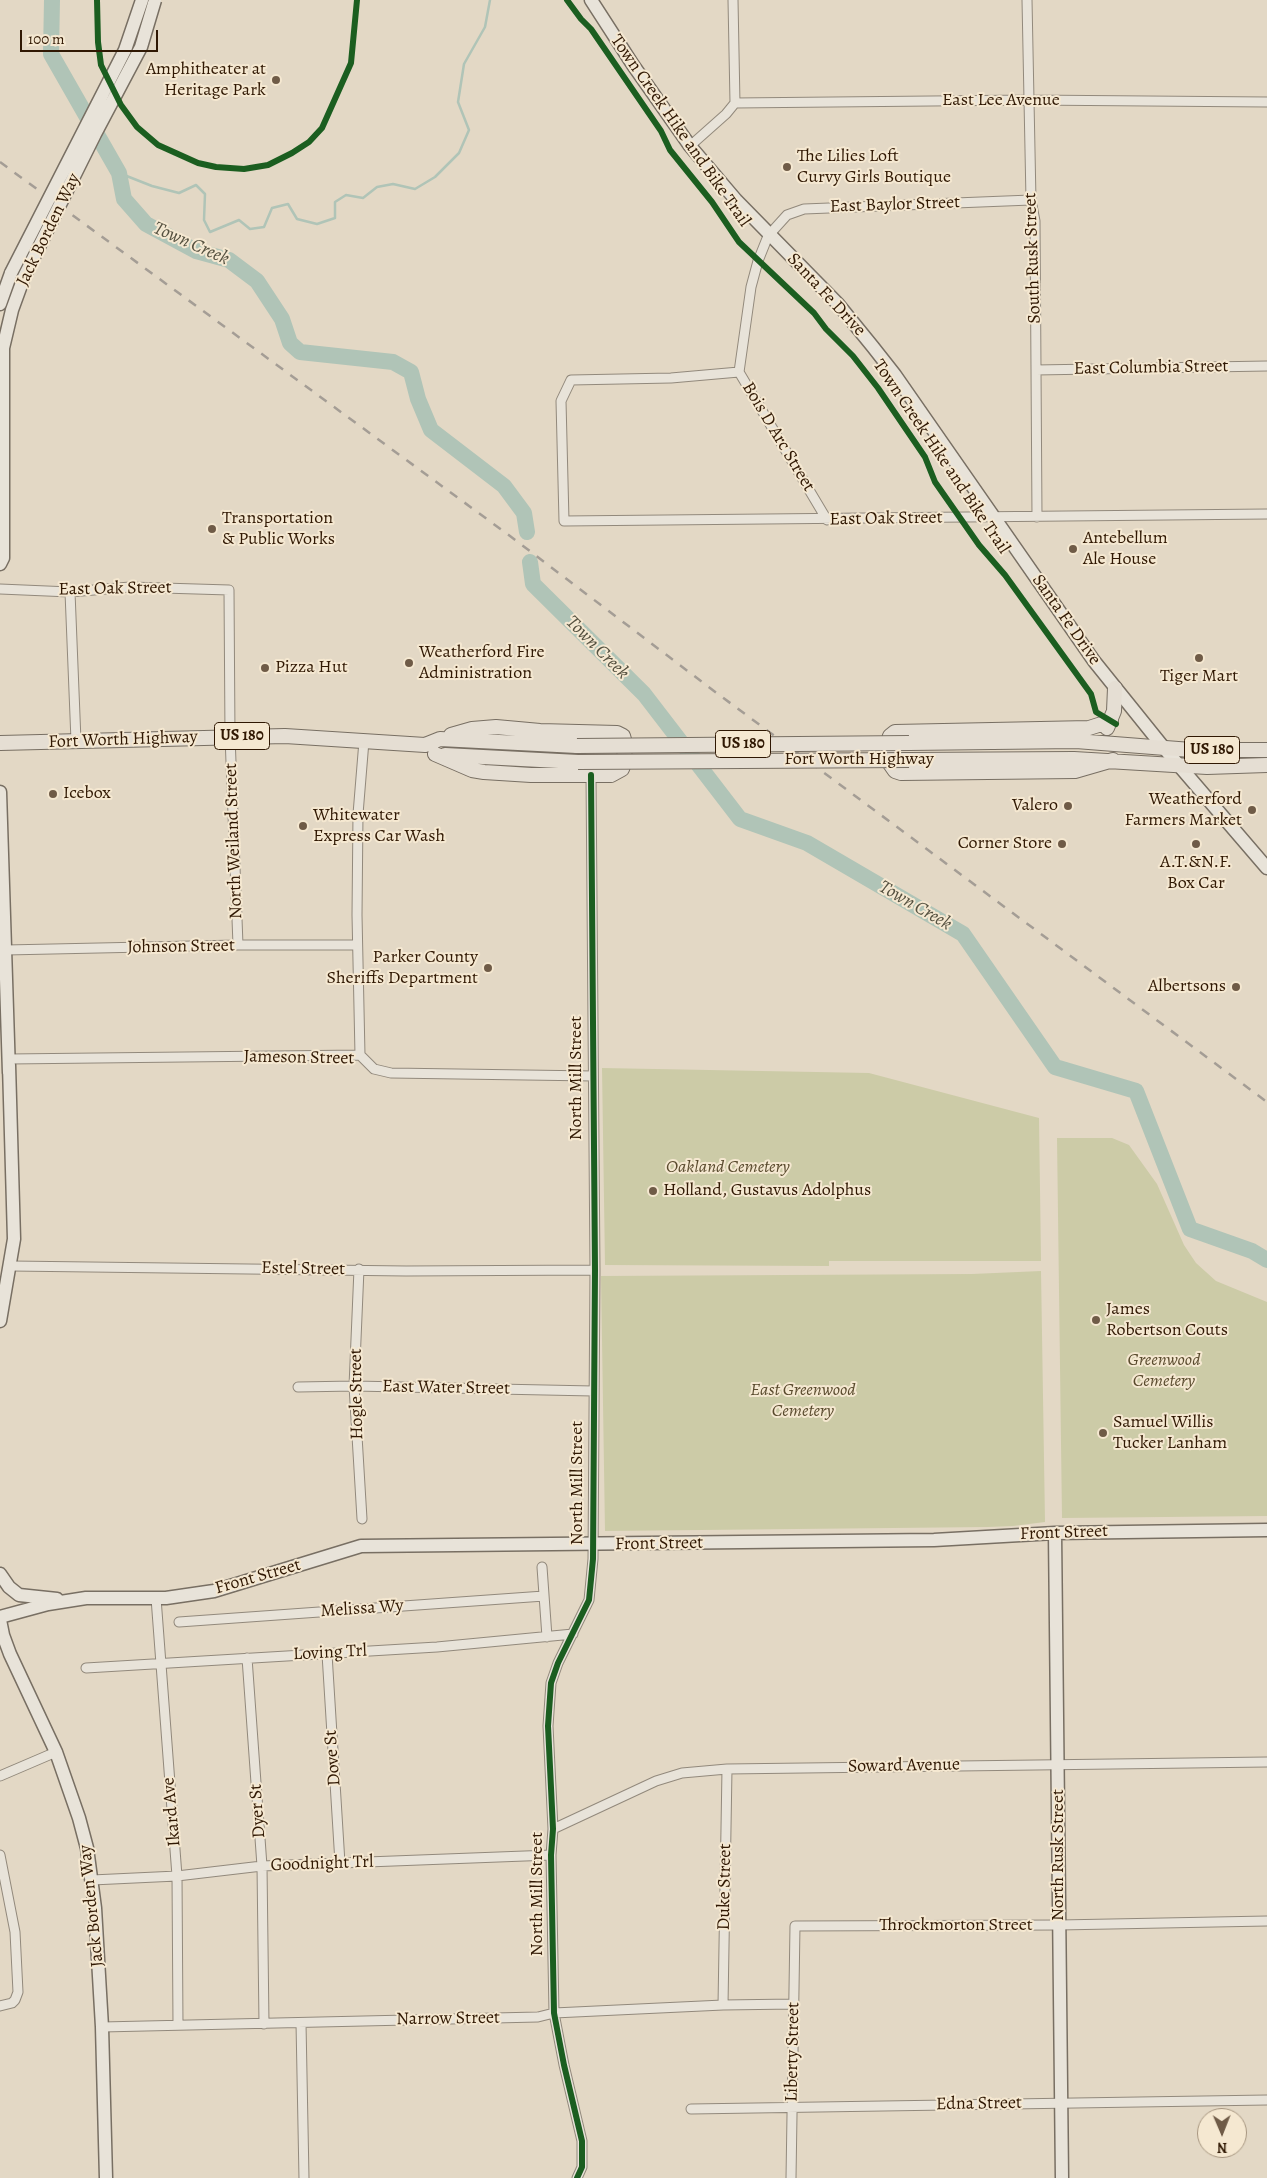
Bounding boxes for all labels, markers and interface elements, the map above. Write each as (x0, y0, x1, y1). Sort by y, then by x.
scale bar (22, 20, 160, 52)
text: 100 m (28, 29, 65, 49)
street label: Town Creek Hike and Bike Trail (605, 31, 755, 231)
place label: Amphitheater at Heritage Park (146, 59, 266, 102)
marker: Amphitheater at Heritage Park (270, 74, 282, 86)
street label: East Lee Avenue (942, 90, 1060, 112)
place label: The Lilies Loft Curvy Girls Boutique (797, 146, 951, 188)
marker: The Lilies Loft Curvy Girls Boutique (781, 161, 793, 173)
street label: Jack Borden Way (12, 170, 86, 290)
street label: East Baylor Street (830, 192, 960, 218)
street label: South Rusk Street (1020, 192, 1046, 324)
water label: Town Creek (150, 217, 232, 271)
street label: Santa Fe Drive (782, 249, 870, 341)
street label: Town Creek Hike and Bike Trail (868, 356, 1014, 558)
street label: East Columbia Street (1073, 356, 1229, 380)
street label: Bois D Arc Street (737, 378, 819, 496)
street label: East Oak Street (829, 507, 943, 531)
place label: Transportation & Public Works (222, 508, 335, 550)
marker: Transportation & Public Works (206, 523, 218, 535)
place label: Antebellum Ale House (1083, 528, 1168, 570)
marker: Antebellum Ale House (1067, 543, 1079, 555)
street label: Santa Fe Drive (1027, 570, 1105, 670)
street label: East Oak Street (58, 577, 172, 601)
water label: Town Creek (560, 611, 634, 685)
place label: Weatherford Fire Administration (419, 642, 545, 684)
marker: Tiger Mart (1193, 652, 1205, 664)
place label: Pizza Hut (275, 657, 348, 679)
marker: Weatherford Fire Administration (403, 657, 415, 669)
marker: Pizza Hut (259, 662, 271, 674)
place label: Tiger Mart (1160, 666, 1238, 688)
road number: US 180 (214, 722, 270, 749)
street label: Fort Worth Highway (48, 727, 198, 753)
road number: US 180 (716, 731, 770, 758)
road number: US 180 (1184, 736, 1240, 764)
street label: Fort Worth Highway (784, 749, 934, 771)
street label: North Weiland Street (220, 763, 248, 919)
place label: Icebox (63, 783, 111, 805)
marker: Icebox (47, 788, 59, 800)
place label: Weatherford Farmers Market (1125, 789, 1242, 832)
place label: Valero (1012, 795, 1058, 817)
marker: Valero (1062, 800, 1074, 812)
marker: Weatherford Farmers Market (1246, 804, 1258, 816)
place label: Whitewater Express Car Wash (313, 805, 445, 848)
marker: Whitewater Express Car Wash (297, 820, 309, 832)
place label: Corner Store (958, 833, 1052, 855)
marker: Corner Store (1056, 838, 1068, 850)
marker: A.T.&N.F. Box Car (1190, 838, 1202, 850)
place label: A.T.&N.F. Box Car (1160, 852, 1232, 894)
water label: Town Creek (874, 876, 956, 936)
street label: Johnson Street (127, 935, 235, 959)
place label: Parker County Sheriffs Department (327, 947, 478, 990)
marker: Parker County Sheriffs Department (482, 962, 494, 974)
place label: Albertsons (1148, 976, 1226, 998)
marker: Albertsons (1230, 981, 1242, 993)
street label: North Mill Street (566, 1016, 588, 1140)
street label: Jameson Street (243, 1046, 355, 1070)
park label: Oakland Cemetery (666, 1157, 790, 1179)
place label: Holland, Gustavus Adolphus (663, 1180, 871, 1202)
marker: Holland, Gustavus Adolphus (647, 1185, 659, 1197)
street label: Estel Street (261, 1257, 345, 1281)
place label: James Robertson Couts (1106, 1299, 1228, 1342)
marker: James Robertson Couts (1090, 1314, 1102, 1326)
street label: Hogle Street (345, 1348, 369, 1440)
park label: Greenwood Cemetery (1128, 1350, 1200, 1392)
street label: East Water Street (382, 1376, 510, 1400)
park label: East Greenwood Cemetery (750, 1380, 856, 1422)
place label: Samuel Willis Tucker Lanham (1113, 1412, 1227, 1455)
street label: North Mill Street (567, 1421, 589, 1545)
marker: Samuel Willis Tucker Lanham (1097, 1427, 1109, 1439)
street label: Front Street (1020, 1521, 1108, 1545)
street label: Front Street (615, 1532, 703, 1556)
street label: Front Street (213, 1554, 303, 1600)
street label: Melissa Wy (320, 1595, 404, 1623)
street label: Loving Trl (293, 1640, 367, 1666)
street label: Dove St (320, 1729, 346, 1787)
street label: Soward Avenue (848, 1754, 960, 1778)
street label: Ikard Ave (158, 1777, 186, 1847)
street label: Dyer St (245, 1783, 271, 1839)
street label: North Rusk Street (1048, 1789, 1070, 1921)
street label: North Mill Street (527, 1832, 549, 1956)
street label: Duke Street (713, 1843, 737, 1931)
street label: Jack Borden Way (75, 1844, 109, 1968)
street label: Goodnight Trl (270, 1851, 374, 1877)
street label: Throckmorton Street (879, 1915, 1033, 1937)
street label: Liberty Street (781, 2002, 805, 2102)
street label: Narrow Street (396, 2007, 500, 2031)
street label: Edna Street (936, 2092, 1022, 2116)
north arrow (1197, 2108, 1247, 2158)
text: N (1217, 2138, 1228, 2157)

